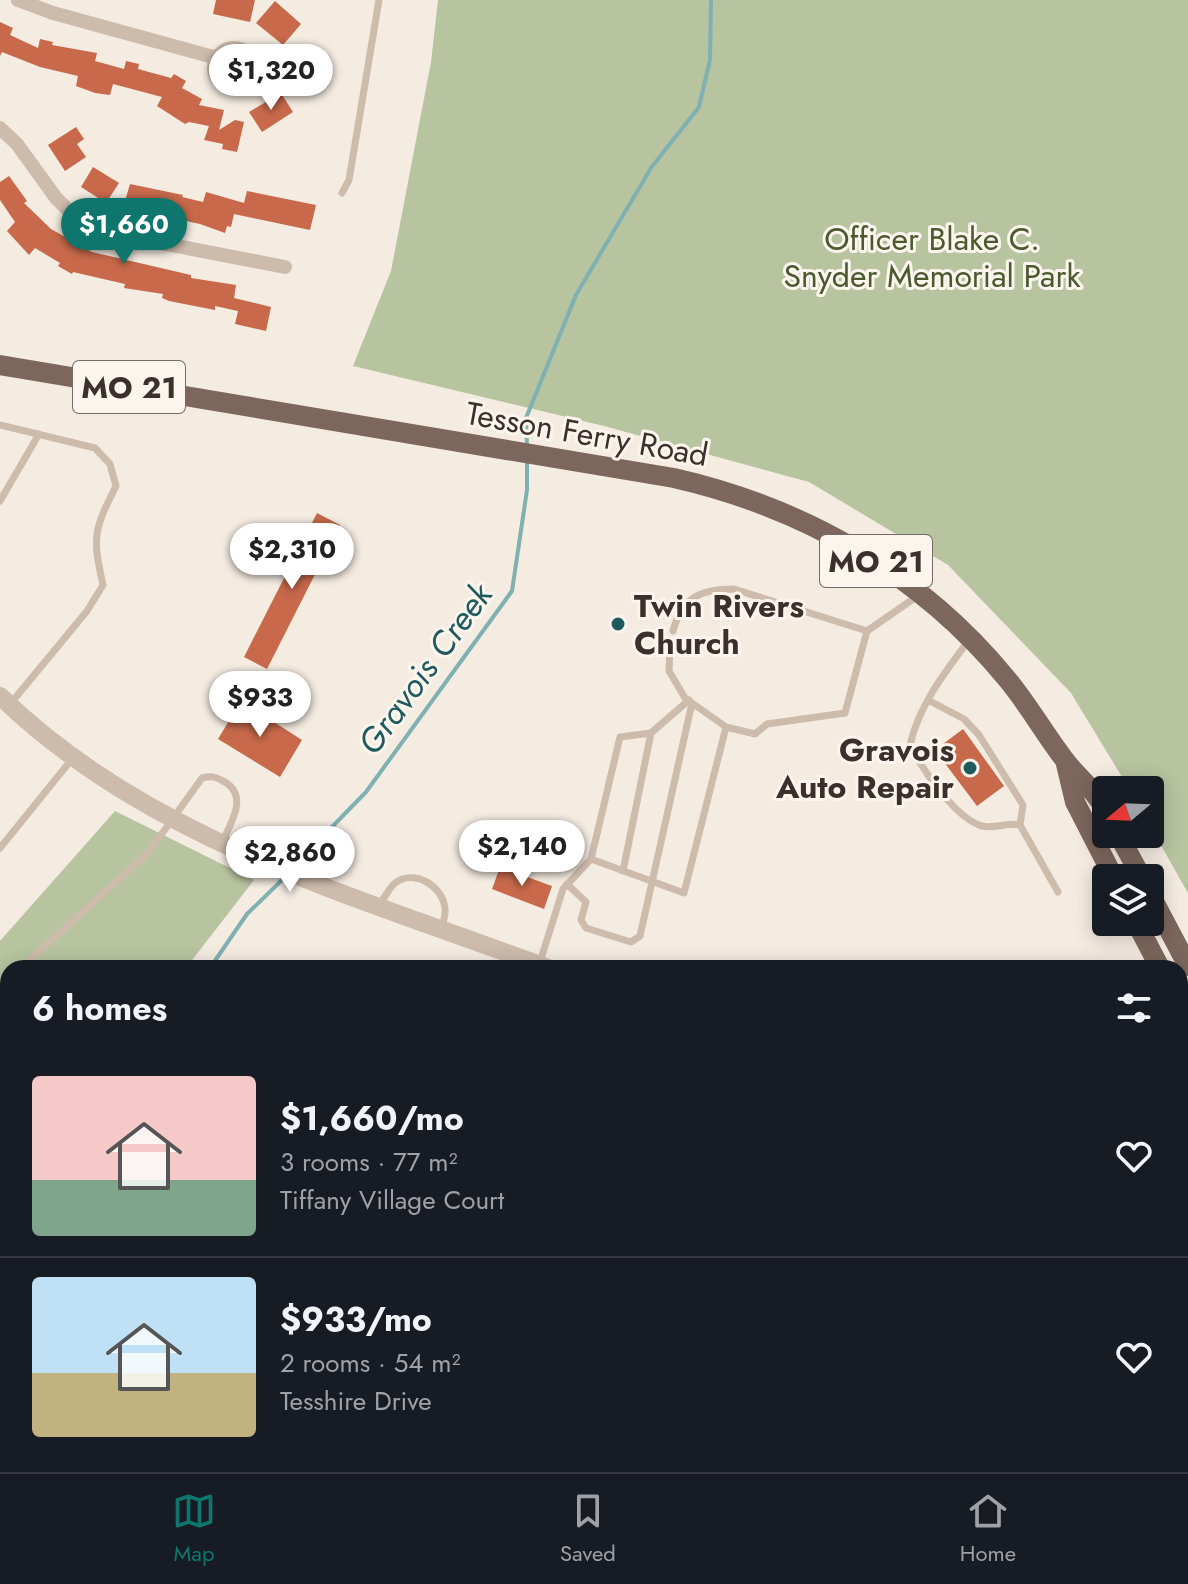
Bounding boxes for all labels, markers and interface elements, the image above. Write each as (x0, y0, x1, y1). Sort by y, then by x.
pin: $1,320 (206, 44, 336, 112)
text: $1,320 (227, 51, 315, 89)
pin: $1,660 (59, 198, 189, 266)
text: $1,660 (79, 205, 169, 243)
park label: Officer Blake C. Snyder Memorial Park (783, 216, 1081, 299)
road number: MO 21 (73, 361, 185, 413)
street label: Tesson Ferry Road (462, 390, 712, 478)
pin: $2,310 (227, 523, 357, 591)
text: $2,310 (248, 530, 336, 568)
road number: MO 21 (820, 535, 932, 587)
water label: Gravois Creek (346, 572, 505, 765)
place label: Twin Rivers Church (634, 583, 804, 666)
marker: Twin Rivers Church (609, 615, 627, 633)
pin: $933 (213, 671, 307, 739)
text: $933 (227, 678, 293, 716)
place label: Gravois Auto Repair (775, 727, 954, 810)
marker: Gravois Auto Repair (961, 759, 979, 777)
north arrow (1092, 776, 1164, 848)
map controls (1092, 776, 1164, 936)
pin: $2,140 (457, 820, 587, 888)
pin: $2,860 (225, 826, 355, 894)
text: $2,140 (477, 827, 567, 865)
text: $2,860 (244, 833, 336, 871)
button: layers (1092, 864, 1164, 936)
text: 6 homes (32, 984, 167, 1033)
icon: filters (1112, 986, 1156, 1030)
text: $1,660/mo (280, 1094, 464, 1143)
icon: home (96, 1108, 192, 1204)
icon: heart (1112, 1134, 1156, 1178)
text: 3 rooms · 77 m² (280, 1143, 457, 1181)
text: Tiffany Village Court (280, 1181, 504, 1219)
text: $933/mo (280, 1295, 432, 1344)
icon: home (96, 1309, 192, 1405)
icon: heart (1112, 1335, 1156, 1379)
text: 2 rooms · 54 m² (280, 1344, 461, 1382)
text: Tesshire Drive (280, 1382, 432, 1420)
tab: Map (172, 1489, 216, 1569)
tab: Saved (560, 1489, 616, 1569)
tab: Home (960, 1489, 1016, 1569)

